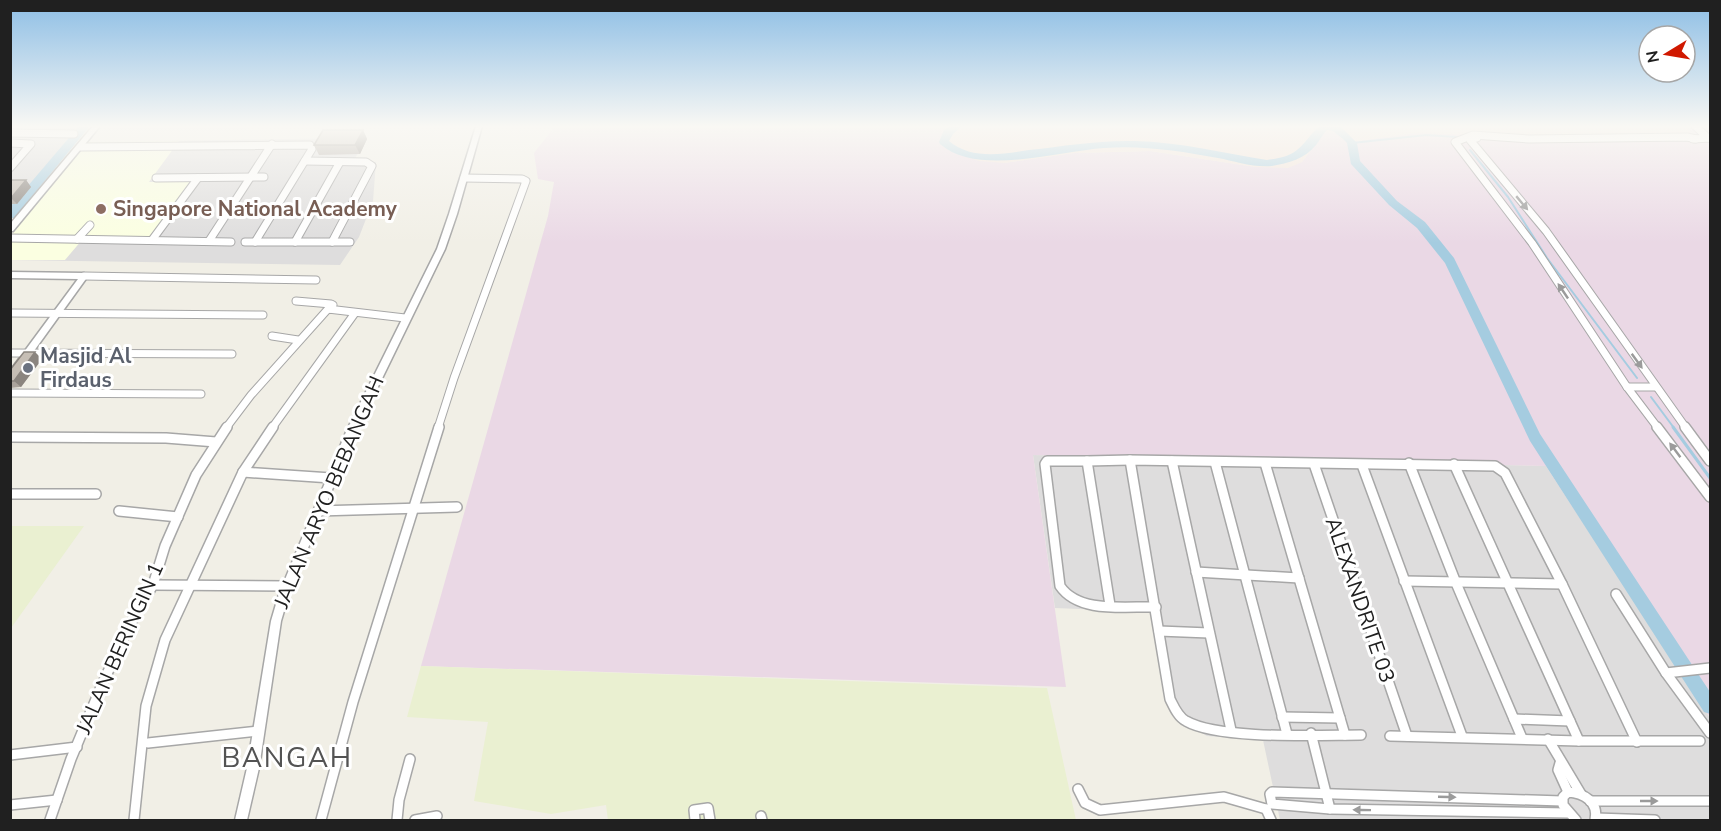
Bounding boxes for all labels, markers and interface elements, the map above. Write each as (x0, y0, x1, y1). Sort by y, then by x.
north arrow (1637, 24, 1697, 84)
text: N (1641, 49, 1665, 65)
place label: Singapore National Academy (113, 195, 398, 223)
one-way arrow (1516, 195, 1529, 211)
marker: Singapore National Academy (94, 202, 108, 216)
one-way arrow (1557, 283, 1569, 299)
place label: Masjid Al Firdaus (40, 342, 132, 394)
one-way arrow (1631, 352, 1643, 368)
marker: Masjid Al Firdaus (21, 361, 35, 375)
street label: JALAN ARYO BEBANGAH (267, 372, 391, 613)
one-way arrow (1670, 443, 1682, 458)
street label: ALEXANDRITE 03 (1319, 513, 1401, 687)
street label: JALAN BERINGIN 1 (69, 558, 170, 739)
district label: BANGAH (222, 739, 352, 777)
one-way arrow (1438, 792, 1457, 802)
one-way arrow (1639, 796, 1658, 806)
one-way arrow (1353, 805, 1372, 814)

